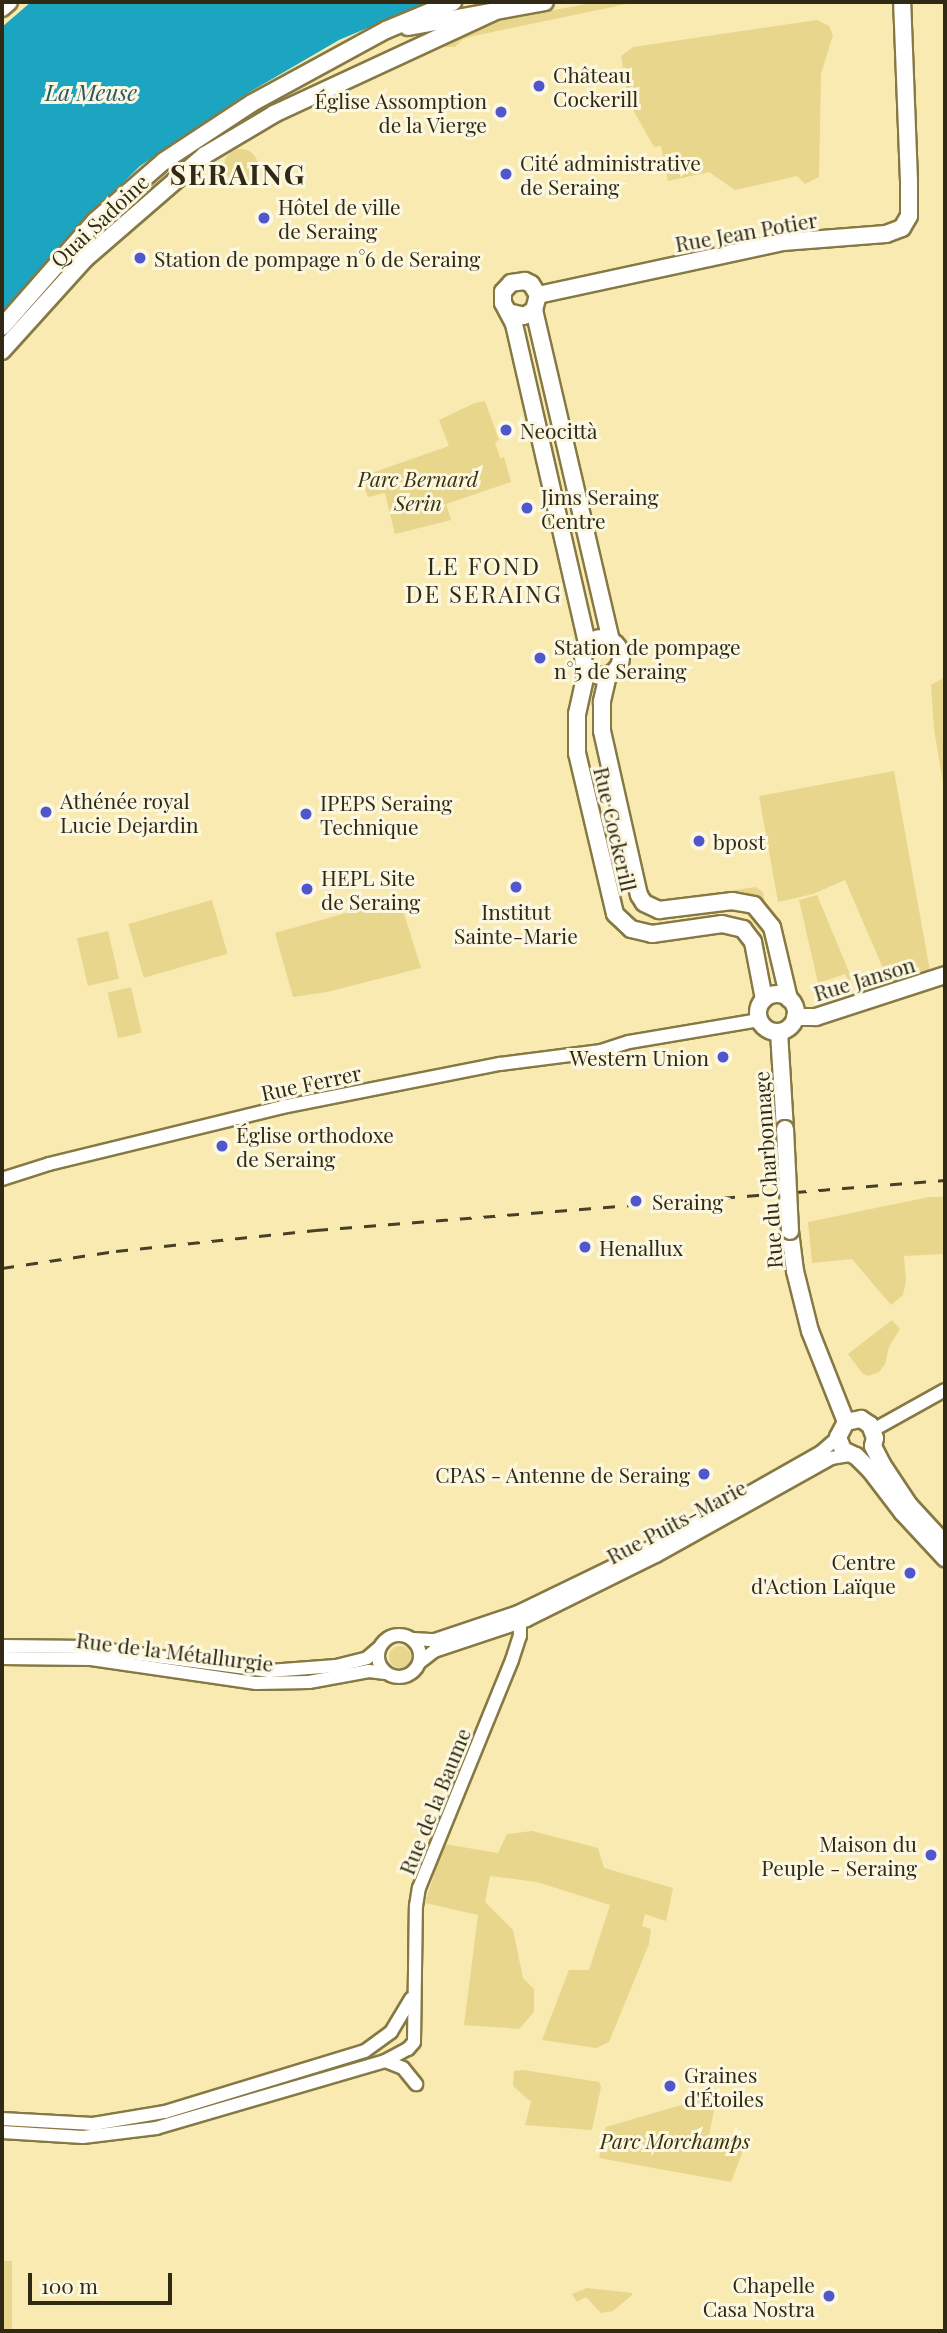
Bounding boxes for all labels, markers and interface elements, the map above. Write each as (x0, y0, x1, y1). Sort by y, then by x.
place label: Château Cockerill (553, 61, 638, 111)
water label: La Meuse (45, 78, 137, 106)
marker: Château Cockerill (531, 78, 547, 94)
place label: Église Assomption de la Vierge (314, 87, 487, 137)
marker: Église Assomption de la Vierge (493, 104, 509, 120)
place label: Cité administrative de Seraing (520, 149, 701, 199)
district label: SERAING (171, 157, 305, 191)
marker: Cité administrative de Seraing (498, 166, 514, 182)
street label: Quai Sadoine (45, 168, 153, 272)
place label: Hôtel de ville de Seraing (278, 193, 401, 243)
street label: Rue Jean Potier (673, 206, 819, 256)
marker: Hôtel de ville de Seraing (256, 210, 272, 226)
place label: Station de pompage n°6 de Seraing (154, 245, 480, 271)
marker: Station de pompage n°6 de Seraing (132, 250, 148, 266)
place label: Neocittà (520, 417, 597, 443)
marker: Neocittà (498, 422, 514, 438)
park label: Parc Bernard Serin (358, 465, 478, 515)
place label: Jims Seraing Centre (541, 483, 658, 533)
marker: Jims Seraing Centre (519, 500, 535, 516)
district label: LE FOND DE SERAING (407, 552, 561, 608)
place label: Station de pompage n°5 de Seraing (554, 633, 741, 683)
marker: Station de pompage n°5 de Seraing (532, 650, 548, 666)
street label: Rue Cockerill (589, 764, 643, 894)
place label: Athénée royal Lucie Dejardin (60, 787, 198, 837)
place label: IPEPS Seraing Technique (320, 789, 452, 839)
marker: Athénée royal Lucie Dejardin (38, 804, 54, 820)
marker: IPEPS Seraing Technique (298, 806, 314, 822)
place label: bpost (713, 828, 765, 854)
marker: bpost (691, 833, 707, 849)
place label: HEPL Site de Seraing (321, 864, 420, 914)
marker: Institut Sainte-Marie (508, 879, 524, 895)
marker: HEPL Site de Seraing (299, 881, 315, 897)
place label: Institut Sainte-Marie (454, 898, 578, 948)
street label: Rue Janson (810, 951, 918, 1005)
place label: Western Union (570, 1044, 709, 1070)
marker: Western Union (715, 1049, 731, 1065)
street label: Rue Ferrer (259, 1059, 363, 1105)
street label: Rue du Charbonnage (748, 1070, 786, 1270)
place label: Église orthodoxe de Seraing (236, 1121, 394, 1171)
marker: Église orthodoxe de Seraing (214, 1138, 230, 1154)
place label: Seraing (652, 1188, 723, 1214)
marker: Seraing (626, 1191, 646, 1211)
place label: Henallux (599, 1234, 683, 1260)
marker: Henallux (577, 1239, 593, 1255)
place label: CPAS - Antenne de Seraing (434, 1461, 690, 1487)
marker: CPAS - Antenne de Seraing (696, 1466, 712, 1482)
street label: Rue Puits-Marie (602, 1474, 750, 1568)
place label: Centre d'Action Laïque (751, 1548, 896, 1598)
marker: Centre d'Action Laïque (902, 1565, 918, 1581)
street label: Rue de la Métallurgie (75, 1626, 275, 1676)
street label: Rue de la Baume (393, 1724, 475, 1878)
place label: Maison du Peuple - Seraing (761, 1830, 917, 1880)
marker: Maison du Peuple - Seraing (923, 1847, 939, 1863)
place label: Graines d'Étoiles (684, 2061, 764, 2111)
marker: Graines d'Étoiles (662, 2078, 678, 2094)
park label: Parc Morchamps (600, 2127, 750, 2153)
scale bar (32, 2260, 175, 2304)
text: 100 m (41, 2271, 98, 2299)
place label: Chapelle Casa Nostra (702, 2271, 815, 2321)
marker: Chapelle Casa Nostra (821, 2288, 837, 2304)

